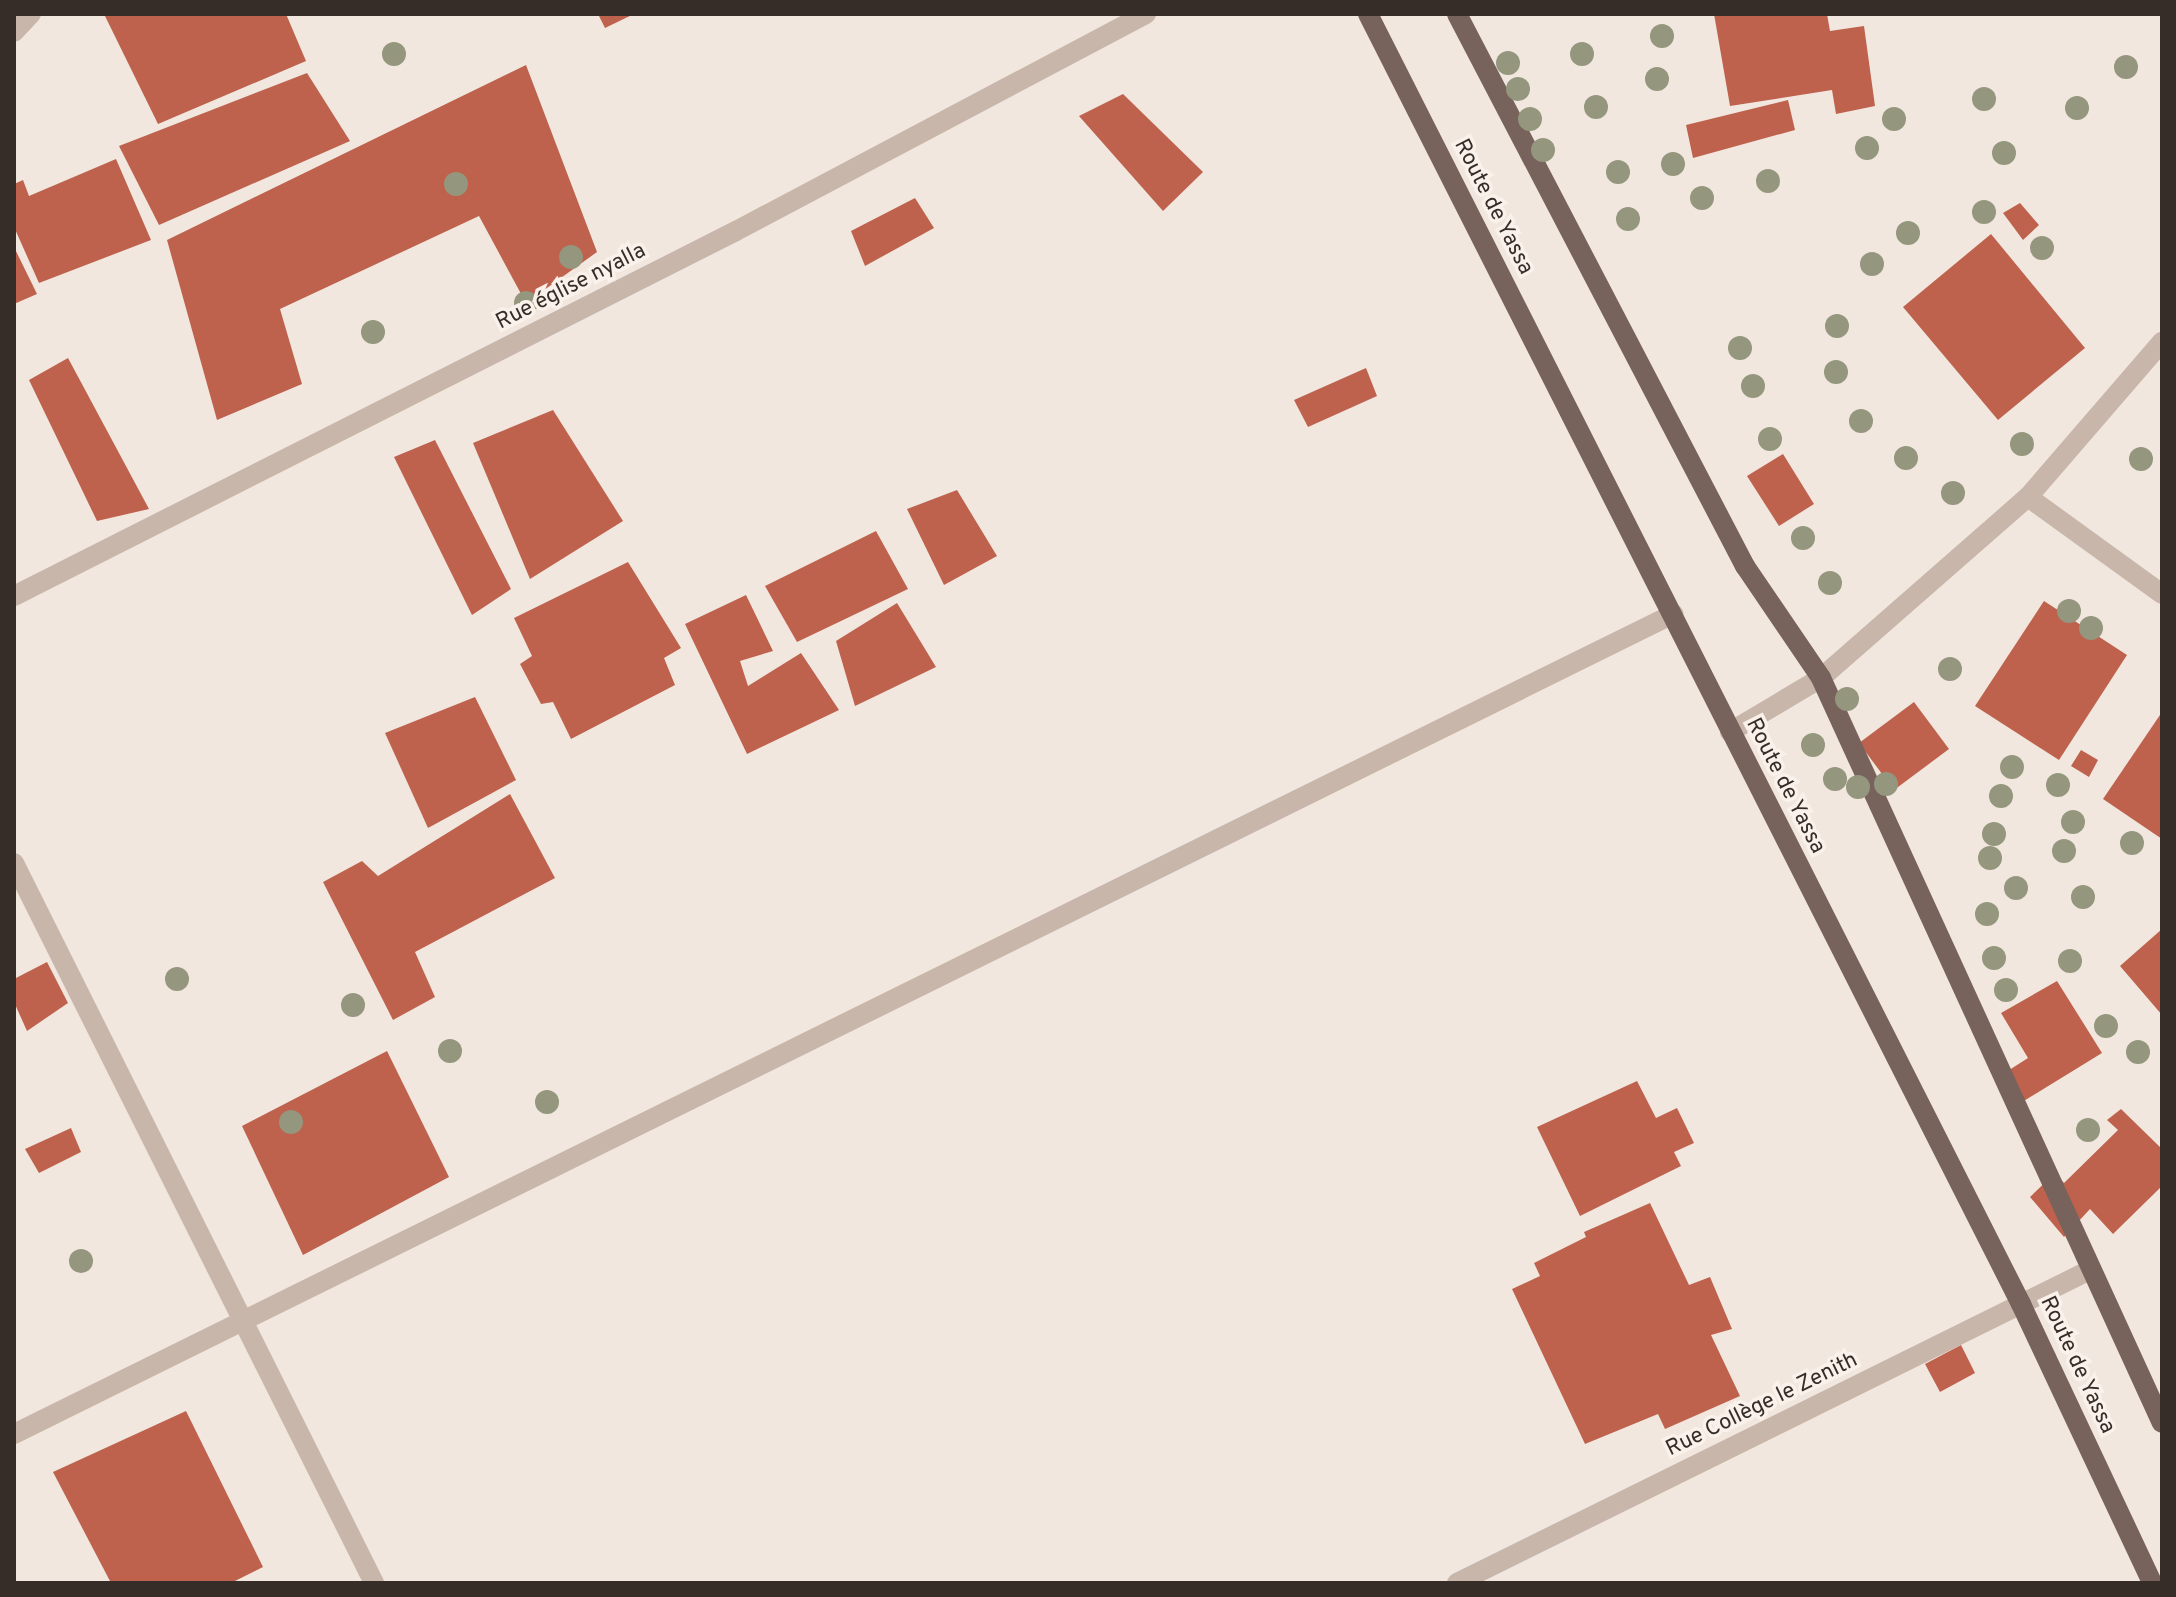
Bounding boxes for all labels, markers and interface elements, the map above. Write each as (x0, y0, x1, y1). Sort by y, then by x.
street label: Route de Yassa (1447, 134, 1539, 280)
street label: Rue église nyalla (492, 238, 650, 336)
street label: Route de Yassa (1739, 713, 1831, 859)
street label: Route de Yassa (2033, 1292, 2121, 1438)
street label: Rue Collège le Zenith (1662, 1347, 1862, 1463)

